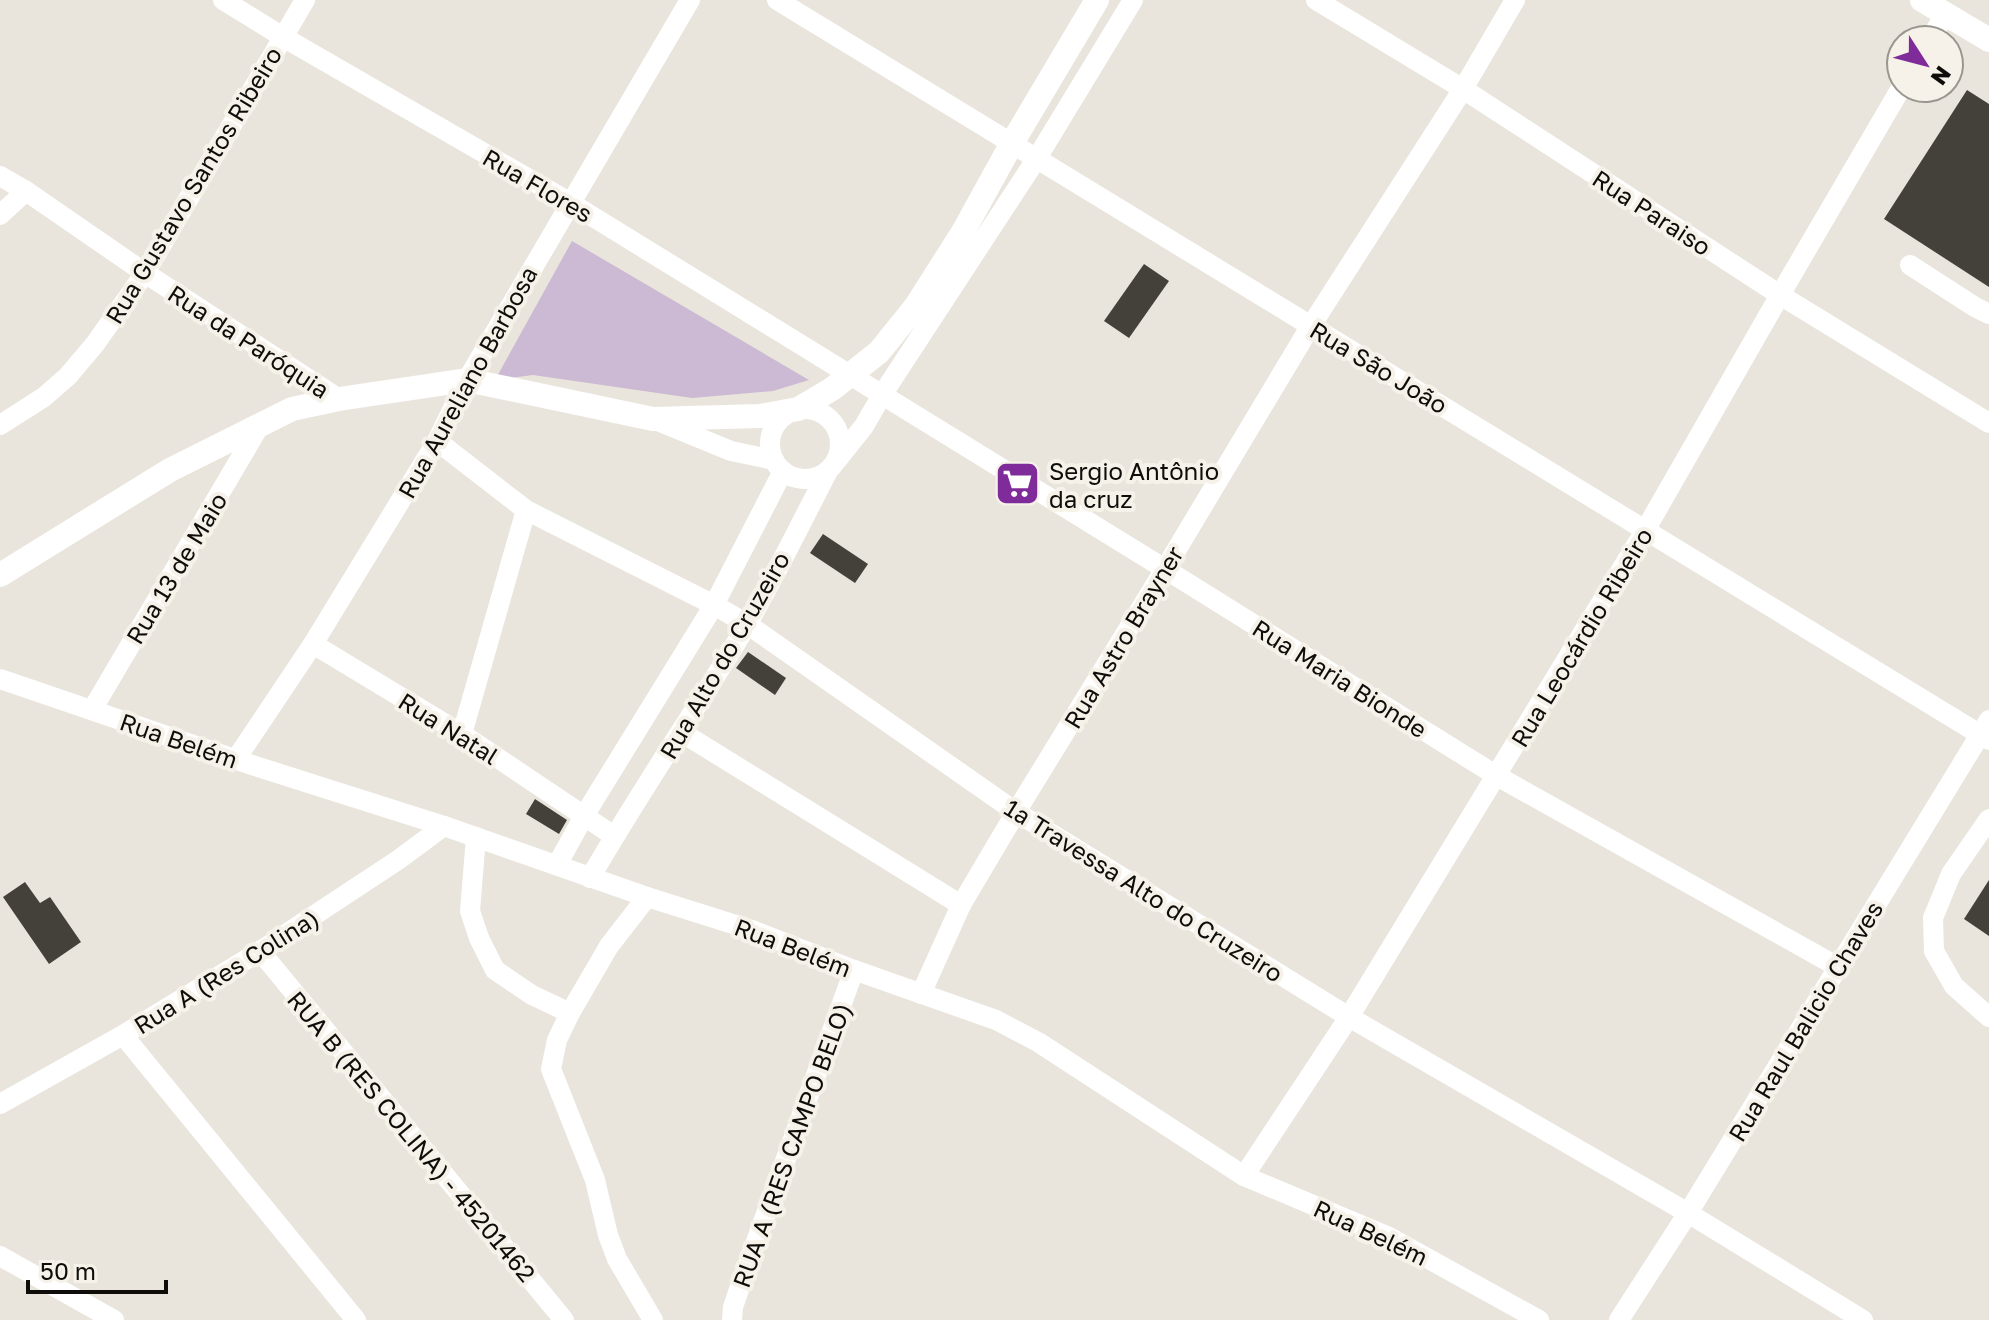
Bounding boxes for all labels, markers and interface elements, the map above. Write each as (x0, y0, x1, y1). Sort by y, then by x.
north arrow (1885, 24, 1965, 104)
street label: Rua Gustavo Santos Ribeiro (99, 41, 287, 329)
text: N (1926, 61, 1957, 91)
street label: Rua Flores (478, 142, 598, 228)
street label: Rua Paraiso (1587, 163, 1717, 261)
street label: Rua Aureliano Barbosa (391, 261, 543, 503)
street label: Rua da Paróquia (163, 278, 335, 404)
street label: Rua São João (1305, 315, 1453, 419)
place label: Sergio Antônio da cruz (1049, 456, 1219, 513)
supermarket icon: Sergio Antônio da cruz (994, 460, 1042, 508)
street label: Rua 13 de Maio (119, 487, 233, 649)
street label: Rua Leocárdio Ribeiro (1504, 522, 1658, 752)
street label: Rua Astro Brayner (1057, 541, 1189, 733)
street label: Rua Alto do Cruzeiro (653, 546, 795, 764)
street label: Rua Maria Bionde (1248, 613, 1432, 743)
street label: Rua Natal (394, 686, 504, 770)
street label: Rua Belém (116, 706, 242, 774)
street label: 1ª Travessa Alto do Cruzeiro (1000, 792, 1288, 988)
street label: Rua Raul Balicio Chaves (1722, 896, 1888, 1146)
street label: Rua A (Res Colina) (128, 902, 324, 1040)
street label: Rua Belém (731, 912, 855, 982)
street label: RUA B (RES COLINA) - 45201462 (282, 985, 542, 1287)
street label: RUA A (RES CAMPO BELO) (726, 999, 856, 1291)
street label: Rua Belém (1309, 1193, 1433, 1271)
scale bar (28, 1244, 166, 1294)
text: 50 m (40, 1256, 96, 1285)

